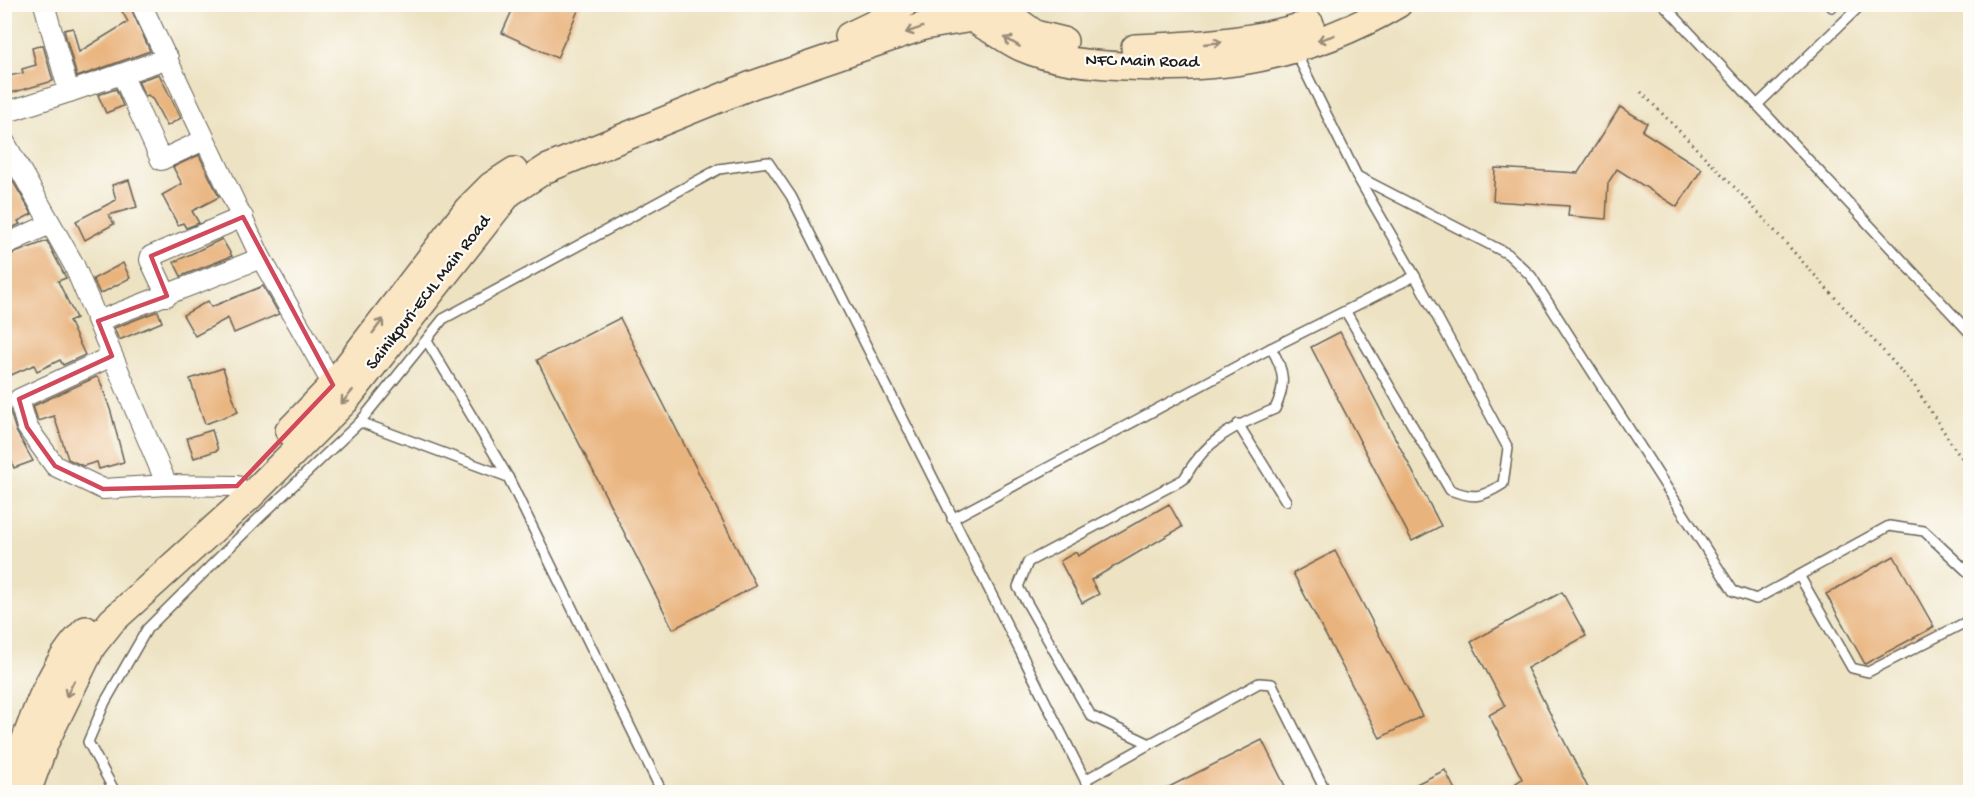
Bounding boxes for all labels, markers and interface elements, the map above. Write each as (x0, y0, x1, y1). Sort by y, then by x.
one-way arrow (906, 25, 924, 36)
one-way arrow (1317, 34, 1336, 45)
one-way arrow (1004, 35, 1021, 47)
one-way arrow (1202, 37, 1222, 48)
street label: NFC Main Road (1085, 51, 1200, 74)
street label: Sainikpuri-ECIL Main Road (362, 210, 497, 375)
one-way arrow (372, 318, 385, 334)
one-way arrow (340, 389, 354, 404)
one-way arrow (64, 680, 76, 698)

